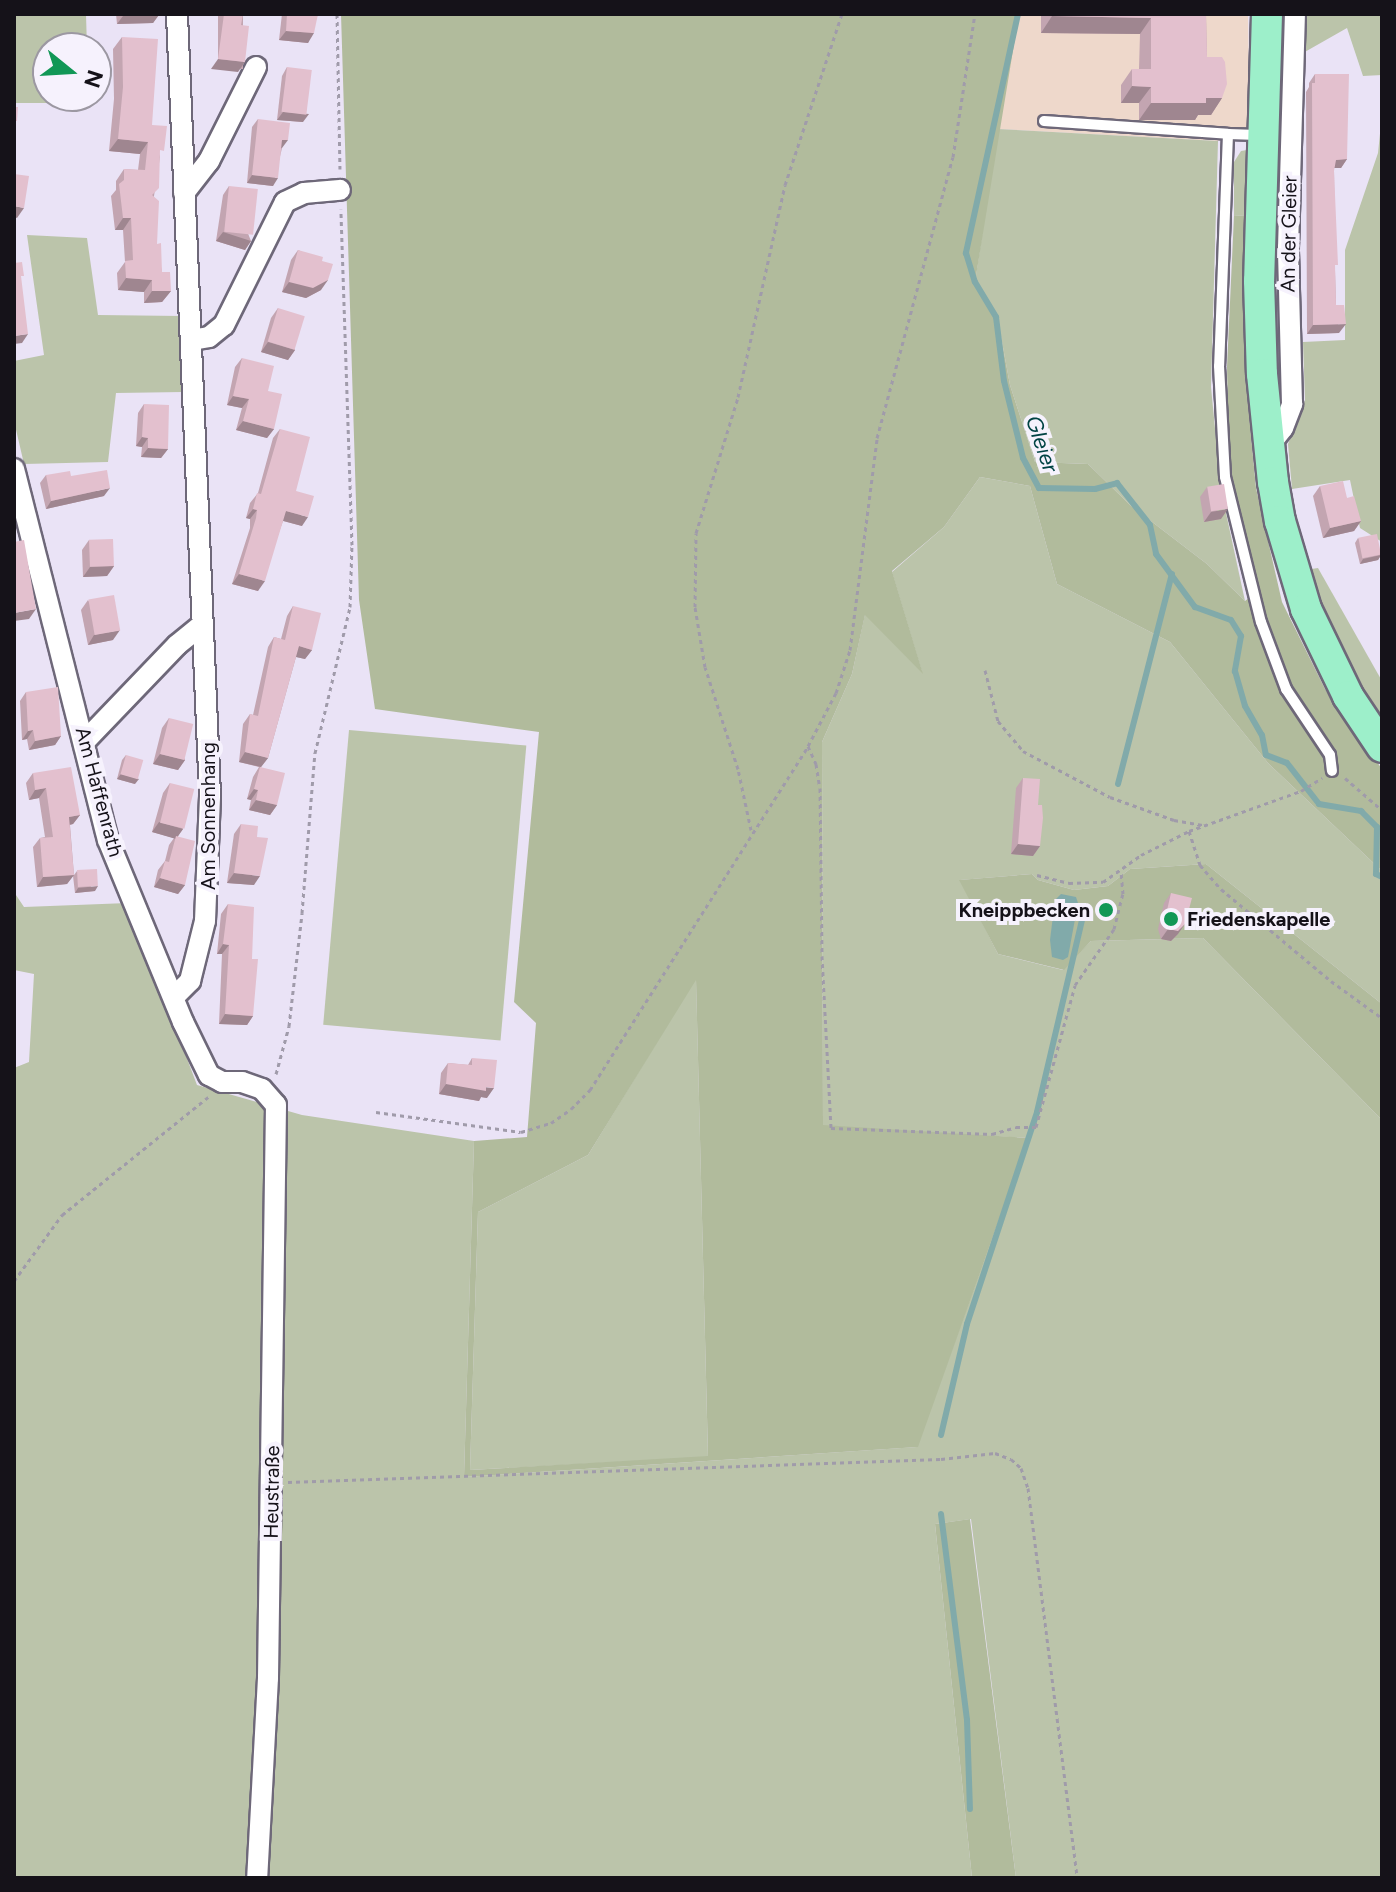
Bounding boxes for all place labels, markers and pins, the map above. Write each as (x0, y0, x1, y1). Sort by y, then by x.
place label: Kneippbecken (959, 898, 1090, 922)
marker: Kneippbecken (1097, 901, 1115, 919)
place label: Friedenskapelle (1187, 907, 1330, 931)
marker: Friedenskapelle (1162, 910, 1180, 928)

